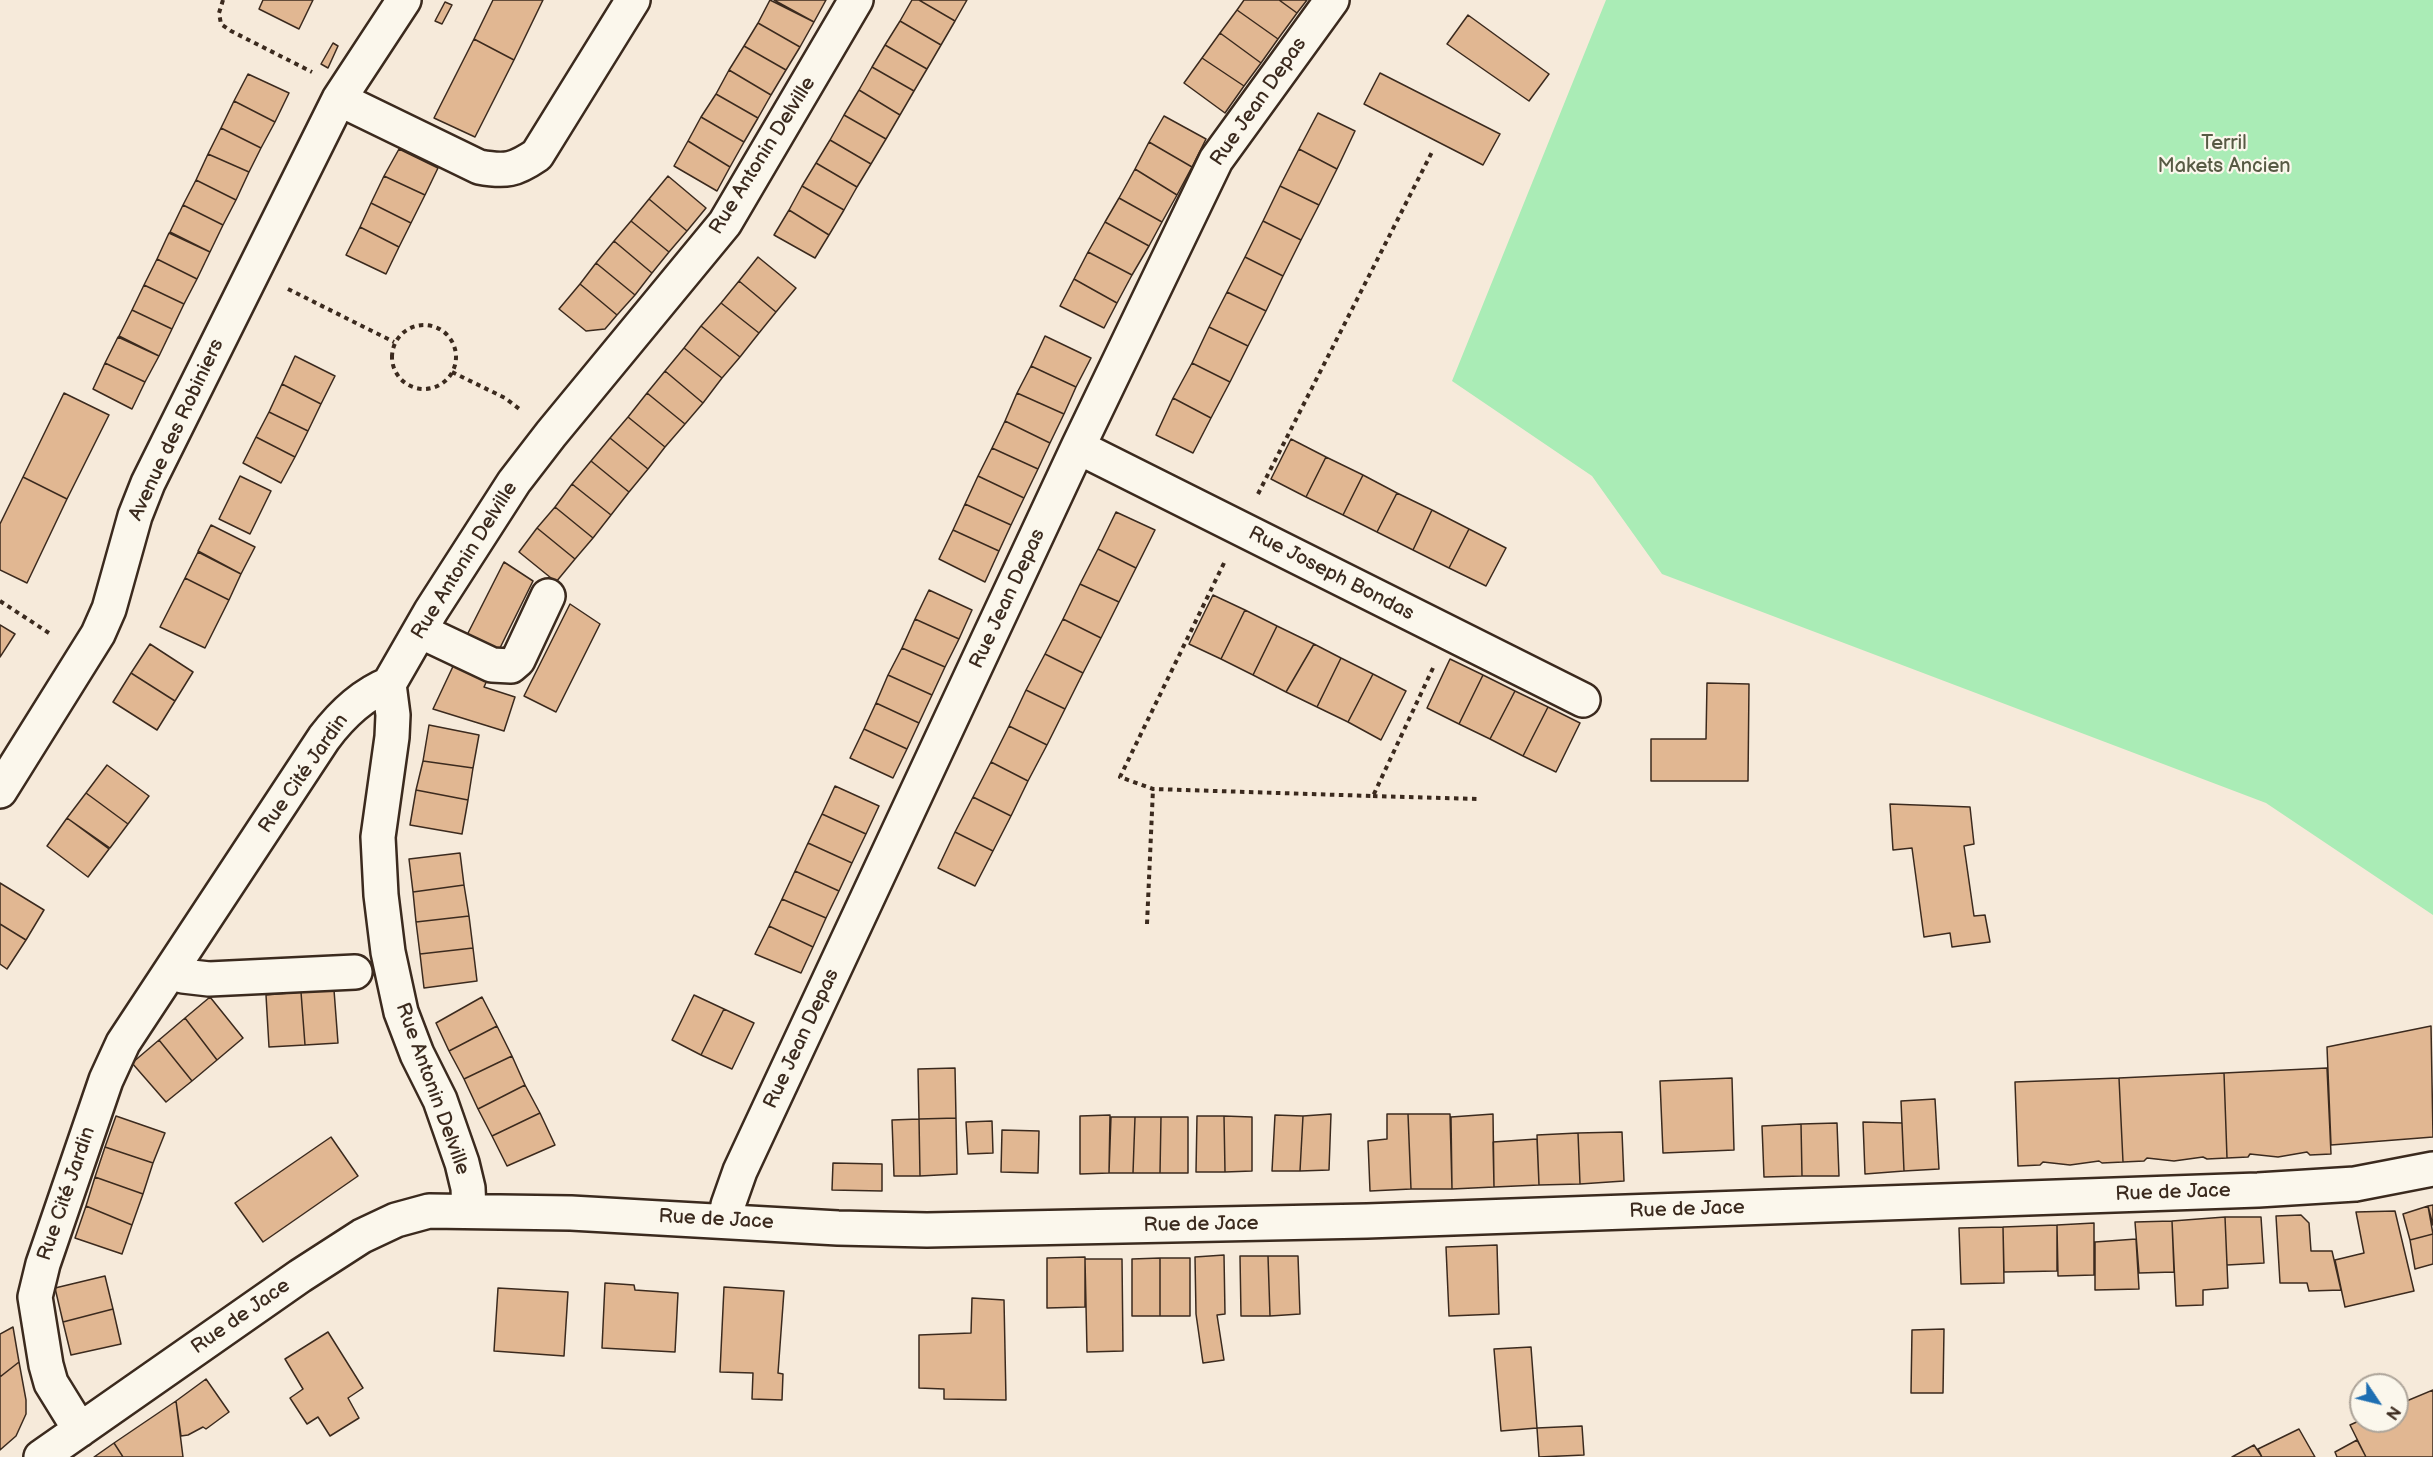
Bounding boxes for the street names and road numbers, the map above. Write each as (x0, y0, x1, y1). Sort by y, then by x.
street label: Rue Jean Depas (1206, 33, 1312, 171)
street label: Rue Antonin Delville (705, 73, 821, 239)
street label: Avenue des Robiniers (124, 335, 230, 525)
street label: Rue Antonin Delville (407, 478, 523, 644)
street label: Rue Joseph Bondas (1244, 522, 1418, 626)
street label: Rue Jean Depas (965, 525, 1051, 673)
street label: Rue Cité Jardin (254, 710, 354, 838)
street label: Rue Jean Depas (759, 965, 845, 1113)
street label: Rue Antonin Delville (390, 1000, 474, 1178)
street label: Rue Cité Jardin (33, 1124, 101, 1264)
street label: Rue de Jace (2115, 1179, 2231, 1207)
street label: Rue de Jace (1629, 1196, 1745, 1224)
street label: Rue de Jace (658, 1205, 774, 1235)
street label: Rue de Jace (1143, 1212, 1259, 1238)
street label: Rue de Jace (187, 1274, 295, 1360)

